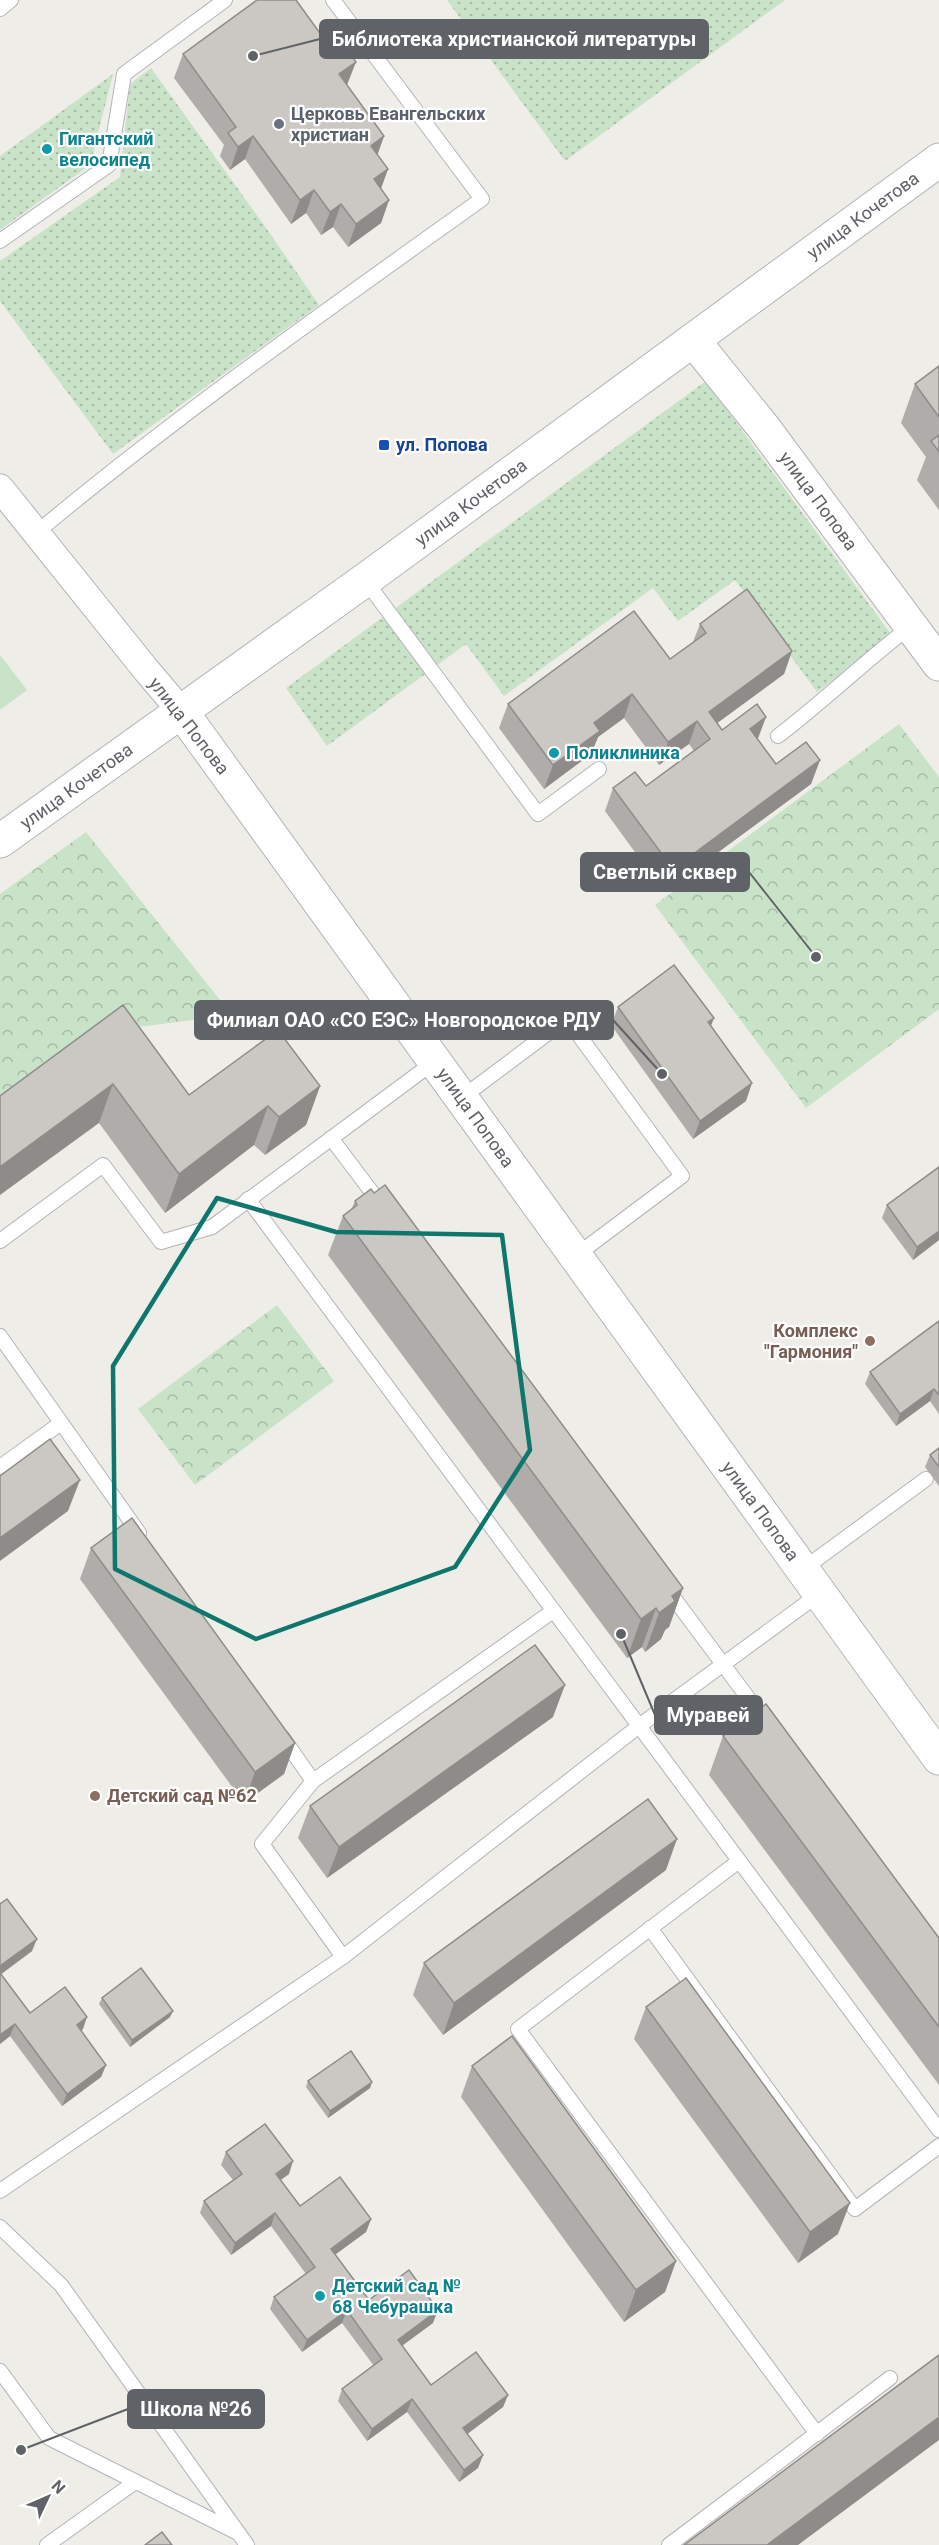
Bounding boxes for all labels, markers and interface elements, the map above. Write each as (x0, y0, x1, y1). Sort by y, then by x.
callout: Библиотека христианской литературы (320, 20, 708, 58)
text: Библиотека христианской литературы (332, 27, 696, 51)
place label: Церковь Евангельских христиан (291, 103, 486, 145)
marker: Церковь Евангельских христиан (272, 117, 286, 131)
place label: Гигантский велосипед (59, 128, 153, 170)
marker: Гигантский велосипед (40, 142, 54, 156)
street label: улица Кочетова (803, 167, 923, 263)
place label: ул. Попова (396, 434, 488, 455)
marker: ул. Попова (377, 438, 391, 452)
street label: улица Попова (775, 447, 862, 554)
street label: улица Кочетова (411, 454, 531, 550)
street label: улица Попова (145, 673, 234, 779)
street label: улица Кочетова (16, 739, 137, 833)
place label: Поликлиника (566, 742, 680, 763)
marker: Поликлиника (547, 746, 561, 760)
callout: Светлый сквер (581, 853, 749, 891)
text: Светлый сквер (593, 860, 737, 884)
callout: Филиал ОАО «СО ЕЭС» Новгородское РДУ (195, 1001, 613, 1039)
text: Филиал ОАО «СО ЕЭС» Новгородское РДУ (207, 1008, 602, 1032)
street label: улица Попова (433, 1063, 519, 1171)
place label: Комплекс "Гармония" (764, 1320, 858, 1362)
marker: Комплекс "Гармония" (863, 1334, 877, 1348)
street label: улица Попова (718, 1457, 804, 1565)
callout: Муравей (655, 1696, 762, 1734)
text: Муравей (667, 1703, 749, 1727)
place label: Детский сад №62 (107, 1785, 257, 1806)
marker: Детский сад №62 (88, 1789, 102, 1803)
place label: Детский сад № 68 Чебурашка (332, 2275, 461, 2317)
marker: Детский сад № 68 Чебурашка (313, 2289, 327, 2303)
callout: Школа №26 (128, 2390, 264, 2428)
text: Школа №26 (140, 2397, 252, 2421)
north arrow (18, 2467, 78, 2527)
text: N (48, 2476, 69, 2498)

